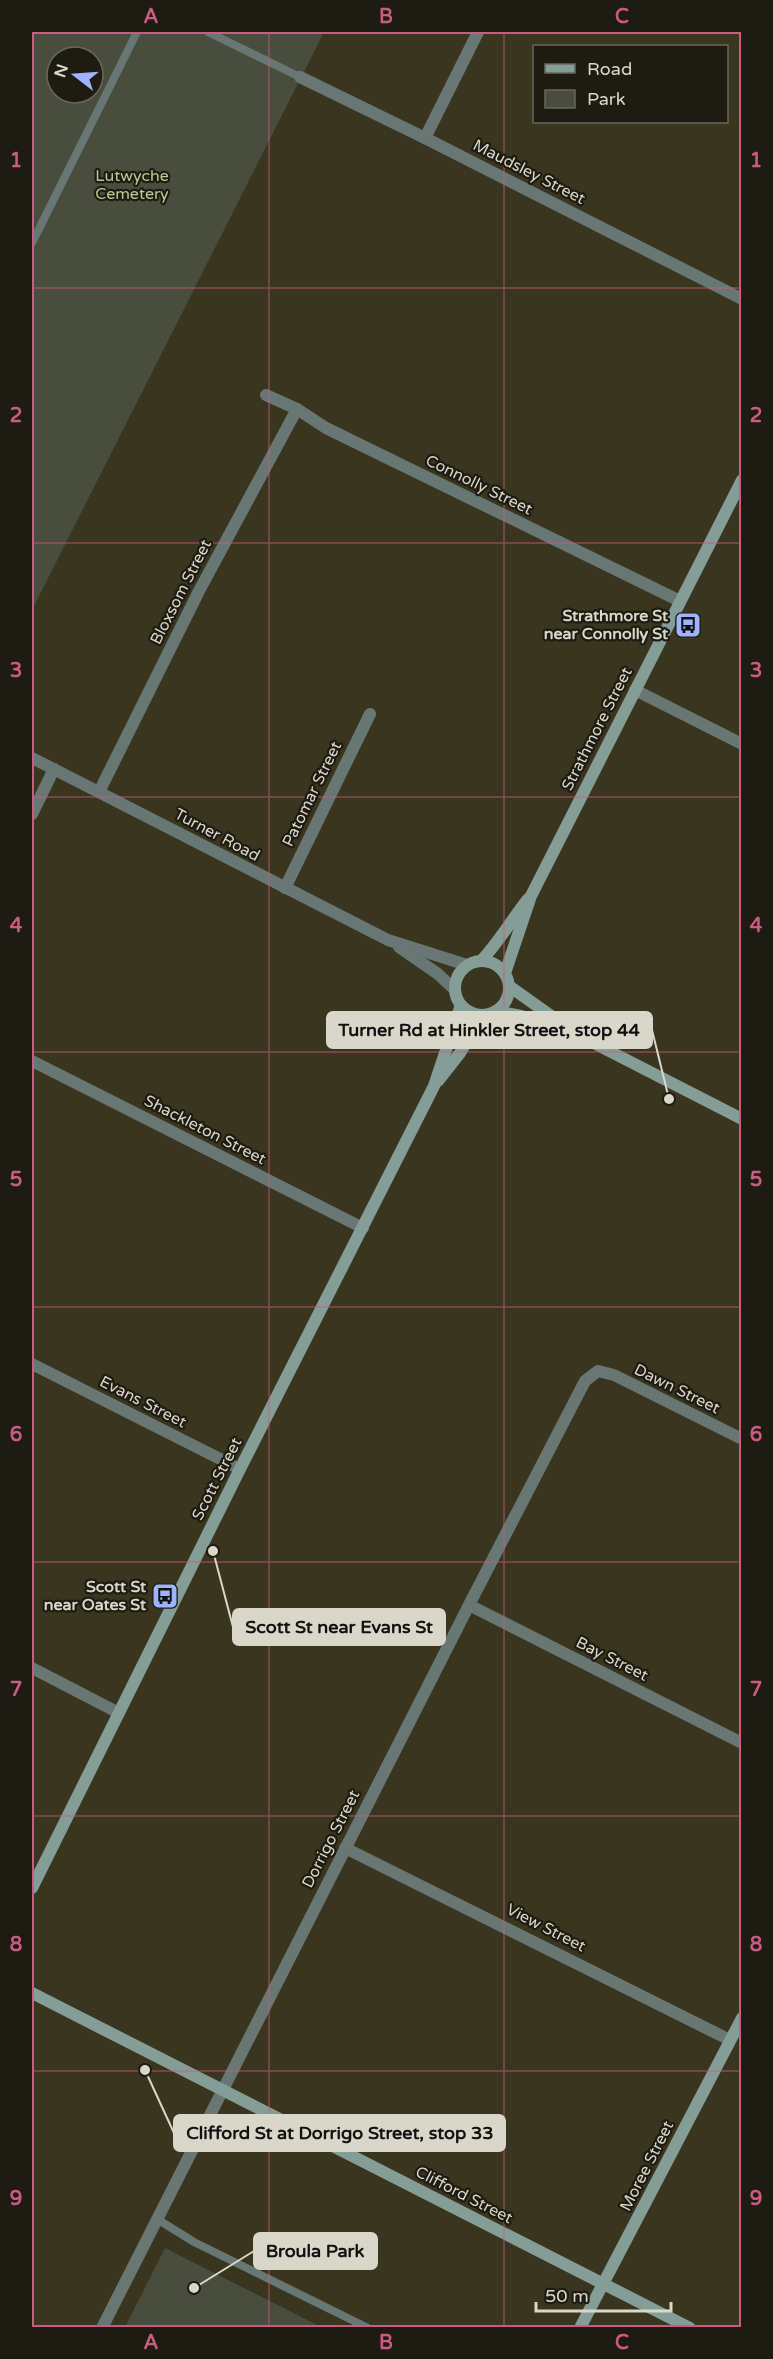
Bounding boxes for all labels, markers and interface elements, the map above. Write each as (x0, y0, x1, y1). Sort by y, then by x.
text: A (144, 5, 159, 29)
text: B (379, 5, 393, 29)
text: C (615, 5, 629, 29)
north arrow (45, 45, 105, 105)
legend (533, 45, 728, 123)
text: Road (587, 58, 632, 80)
text: N (50, 62, 73, 80)
text: Park (587, 88, 626, 110)
street label: Maudsley Street (470, 135, 588, 209)
text: 1 (10, 149, 22, 173)
text: 1 (750, 149, 762, 173)
park label: Lutwyche Cemetery (95, 166, 169, 204)
text: 2 (10, 404, 22, 428)
text: 2 (750, 404, 762, 428)
street label: Connolly Street (422, 451, 536, 519)
street label: Bloxsom Street (146, 536, 216, 648)
place label: Strathmore St near Connolly St (544, 606, 669, 644)
bus stop icon: Strathmore St near Connolly St (673, 610, 703, 640)
text: 3 (10, 659, 22, 683)
text: 3 (750, 659, 762, 683)
street label: Strathmore Street (557, 664, 637, 794)
street label: Patomar Street (278, 738, 346, 850)
street label: Turner Road (171, 804, 263, 866)
text: 4 (10, 914, 23, 938)
text: 4 (750, 914, 763, 938)
callout: Turner Rd at Hinkler Street, stop 44 (327, 1012, 652, 1048)
text: Turner Rd at Hinkler Street, stop 44 (337, 1019, 640, 1041)
street label: Shackleton Street (141, 1091, 269, 1169)
text: 5 (10, 1168, 22, 1192)
text: 5 (750, 1168, 762, 1192)
street label: Dawn Street (631, 1360, 723, 1418)
street label: Evans Street (96, 1372, 190, 1432)
text: 6 (10, 1423, 22, 1447)
text: 6 (750, 1423, 762, 1447)
street label: Scott Street (188, 1434, 246, 1524)
place label: Scott St near Oates St (44, 1577, 147, 1615)
bus stop icon: Scott St near Oates St (150, 1581, 180, 1611)
callout: Scott St near Evans St (233, 1609, 445, 1645)
text: Scott St near Evans St (245, 1616, 433, 1638)
street label: Bay Street (573, 1632, 651, 1686)
text: 7 (10, 1678, 22, 1702)
text: 7 (750, 1678, 762, 1702)
street label: Dorrigo Street (298, 1787, 364, 1891)
street label: View Street (503, 1899, 589, 1957)
text: 8 (10, 1933, 22, 1957)
text: 8 (750, 1933, 762, 1957)
callout: Clifford St at Dorrigo Street, stop 33 (174, 2115, 505, 2151)
street label: Moree Street (616, 2117, 678, 2215)
text: Clifford St at Dorrigo Street, stop 33 (186, 2122, 494, 2144)
street label: Clifford Street (412, 2162, 516, 2228)
text: 9 (10, 2187, 22, 2211)
text: 9 (750, 2187, 762, 2211)
callout: Broula Park (254, 2233, 377, 2269)
text: Broula Park (266, 2240, 364, 2262)
scale bar (536, 2275, 671, 2313)
text: 50 m (545, 2285, 589, 2307)
text: A (144, 2331, 159, 2355)
text: B (379, 2331, 393, 2355)
text: C (615, 2331, 629, 2355)

